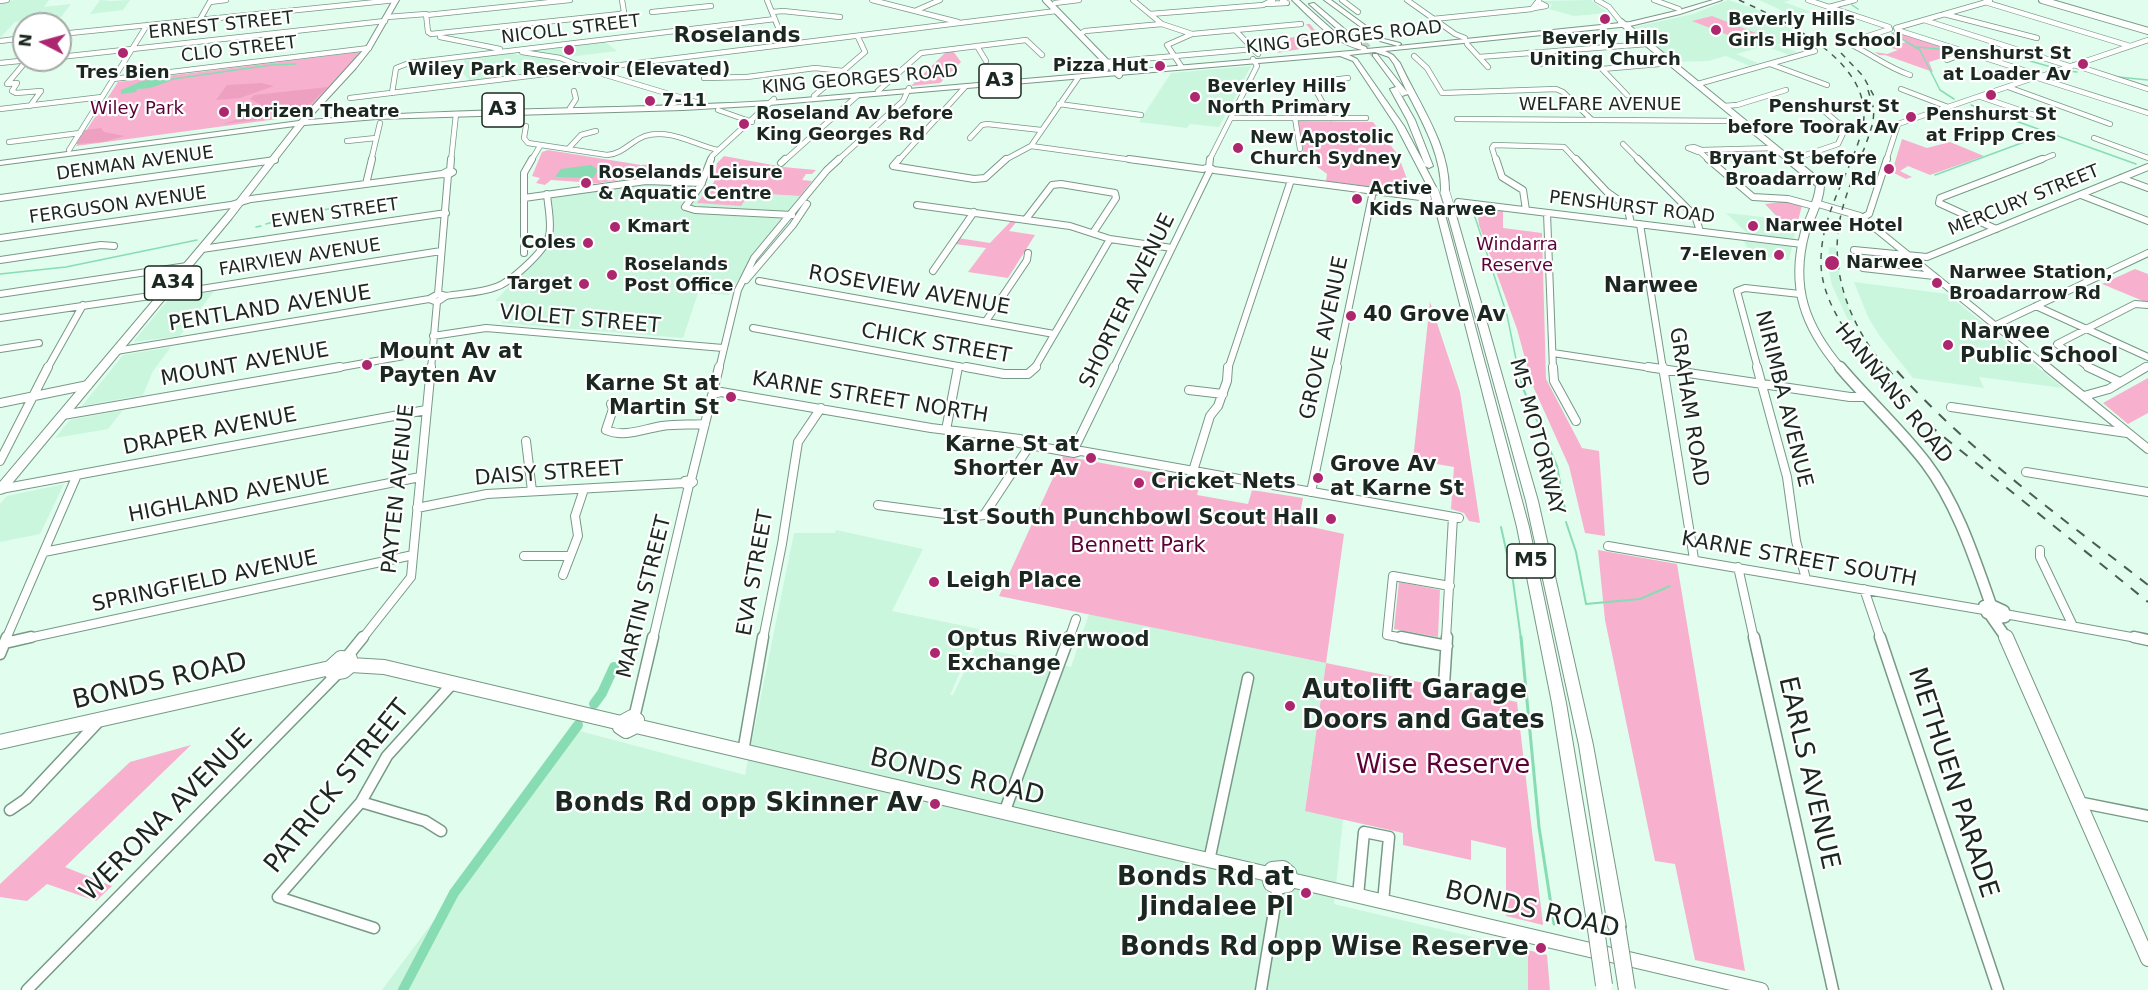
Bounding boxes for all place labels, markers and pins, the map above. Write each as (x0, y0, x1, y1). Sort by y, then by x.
place label: Beverly Hills Girls High School (1728, 9, 1902, 52)
marker: Beverly Hills Uniting Church (1598, 12, 1612, 26)
marker: Beverly Hills Girls High School (1709, 23, 1723, 37)
place label: Beverly Hills Uniting Church (1529, 28, 1681, 70)
marker: Wiley Park Reservoir (Elevated) (562, 43, 576, 57)
place label: Penshurst St at Loader Av (1940, 43, 2071, 86)
marker: Tres Bien (116, 46, 130, 60)
place label: Pizza Hut (1053, 55, 1148, 77)
marker: Penshurst St at Loader Av (2076, 57, 2090, 71)
place label: Wiley Park Reservoir (Elevated) (408, 59, 730, 81)
marker: Pizza Hut (1153, 59, 1167, 73)
place label: Tres Bien (76, 62, 170, 84)
place label: Beverley Hills North Primary (1207, 76, 1351, 118)
marker: Penshurst St at Fripp Cres (1984, 88, 1998, 102)
place label: 7-11 (662, 90, 707, 112)
marker: Beverley Hills North Primary (1188, 90, 1202, 104)
marker: 7-11 (643, 94, 657, 108)
place label: Penshurst St before Toorak Av (1727, 96, 1899, 138)
place label: Horizen Theatre (236, 101, 399, 123)
place label: Roseland Av before King Georges Rd (756, 103, 953, 146)
place label: Penshurst St at Fripp Cres (1926, 104, 2056, 146)
marker: Horizen Theatre (217, 105, 231, 119)
marker: Penshurst St before Toorak Av (1904, 110, 1918, 124)
marker: Roseland Av before King Georges Rd (737, 117, 751, 131)
place label: New Apostolic Church Sydney (1250, 127, 1402, 170)
marker: New Apostolic Church Sydney (1231, 141, 1245, 155)
place label: Bryant St before Broadarrow Rd (1709, 148, 1877, 190)
place label: Roselands Leisure & Aquatic Centre (598, 162, 783, 204)
marker: Bryant St before Broadarrow Rd (1882, 162, 1896, 176)
marker: Roselands Leisure & Aquatic Centre (579, 176, 593, 190)
place label: Active Kids Narwee (1369, 178, 1496, 220)
marker: Active Kids Narwee (1350, 192, 1364, 206)
place label: Narwee Hotel (1765, 215, 1903, 237)
place label: Kmart (627, 216, 689, 238)
marker: Narwee Hotel (1746, 219, 1760, 233)
marker: Kmart (608, 220, 622, 234)
place label: Coles (521, 232, 576, 254)
marker: Coles (581, 236, 595, 250)
place label: 7-Eleven (1680, 244, 1767, 266)
marker: 7-Eleven (1772, 248, 1786, 262)
place label: Narwee (1846, 252, 1923, 274)
place label: Roselands Post Office (624, 254, 733, 296)
marker: Narwee (1823, 254, 1841, 272)
place label: Narwee Station, Broadarrow Rd (1949, 262, 2113, 304)
marker: Roselands Post Office (605, 268, 619, 282)
place label: Target (507, 273, 572, 295)
marker: Narwee Station, Broadarrow Rd (1930, 276, 1944, 290)
marker: Target (577, 277, 591, 291)
place label: 40 Grove Av (1363, 303, 1506, 329)
marker: 40 Grove Av (1344, 309, 1358, 323)
place label: Narwee Public School (1960, 320, 2118, 370)
marker: Narwee Public School (1941, 338, 1955, 352)
place label: Mount Av at Payten Av (379, 340, 522, 390)
marker: Mount Av at Payten Av (360, 358, 374, 372)
place label: Karne St at Martin St (585, 372, 719, 422)
marker: Karne St at Martin St (724, 390, 738, 404)
place label: Karne St at Shorter Av (945, 433, 1079, 483)
marker: Karne St at Shorter Av (1084, 451, 1098, 465)
place label: Grove Av at Karne St (1330, 453, 1464, 503)
place label: Cricket Nets (1151, 470, 1296, 496)
marker: Grove Av at Karne St (1311, 471, 1325, 485)
marker: Cricket Nets (1132, 476, 1146, 490)
place label: 1st South Punchbowl Scout Hall (941, 506, 1319, 532)
marker: 1st South Punchbowl Scout Hall (1324, 512, 1338, 526)
place label: Leigh Place (946, 569, 1082, 595)
marker: Leigh Place (927, 575, 941, 589)
place label: Optus Riverwood Exchange (947, 628, 1150, 678)
marker: Optus Riverwood Exchange (928, 646, 942, 660)
place label: Autolift Garage Doors and Gates (1302, 675, 1545, 736)
marker: Autolift Garage Doors and Gates (1283, 699, 1297, 713)
place label: Bonds Rd opp Skinner Av (554, 788, 923, 820)
marker: Bonds Rd opp Skinner Av (928, 797, 942, 811)
place label: Bonds Rd at Jindalee Pl (1117, 862, 1294, 924)
marker: Bonds Rd at Jindalee Pl (1299, 886, 1313, 900)
place label: Bonds Rd opp Wise Reserve (1120, 932, 1529, 964)
marker: Bonds Rd opp Wise Reserve (1534, 941, 1548, 955)

